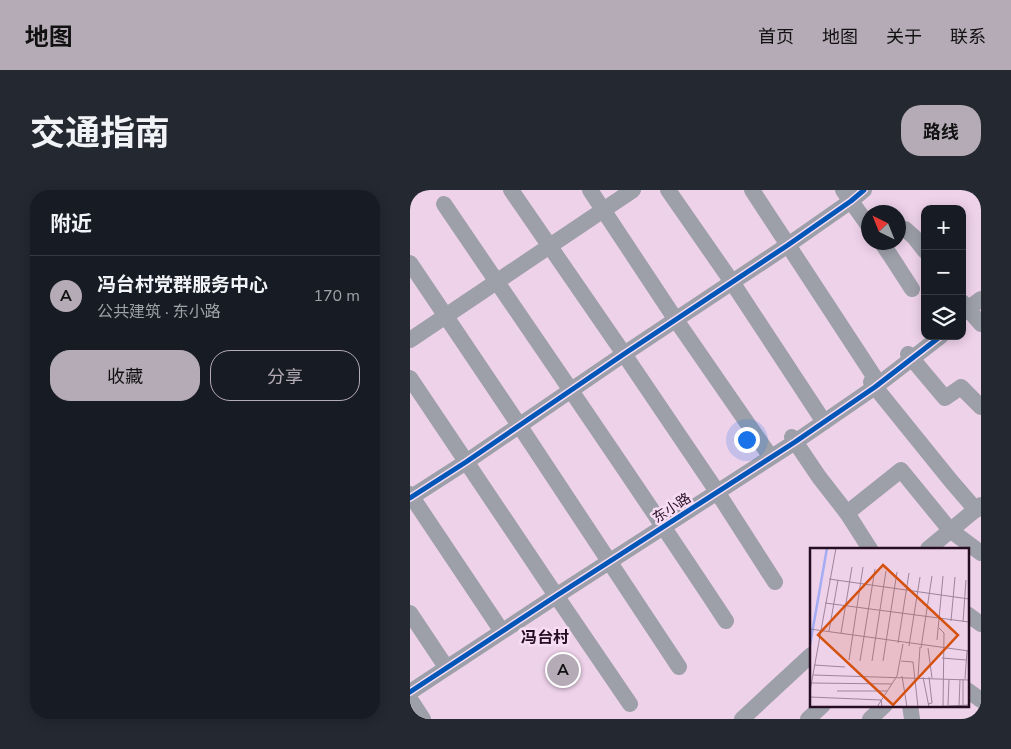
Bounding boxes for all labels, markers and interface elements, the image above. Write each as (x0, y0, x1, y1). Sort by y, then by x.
text: 地图 (25, 21, 73, 53)
text: 首页 (758, 25, 794, 49)
text: 地图 (822, 25, 858, 49)
text: 关于 (886, 25, 922, 49)
text: 联系 (950, 25, 986, 49)
button: 路线 (901, 105, 981, 156)
text: 交通指南 (30, 110, 170, 157)
north arrow (861, 205, 906, 250)
map controls (921, 205, 966, 340)
button: + (921, 205, 966, 250)
text: 附近 (50, 210, 92, 238)
button: − (921, 250, 966, 295)
text: 冯台村党群服务中心 (97, 272, 268, 298)
text: A (60, 285, 72, 307)
text: 170 m (313, 285, 360, 307)
button: layers (921, 295, 966, 340)
text: 公共建筑 · 东小路 (97, 301, 221, 323)
button: 收藏 (50, 350, 200, 401)
button: 分享 (210, 350, 360, 401)
your location (734, 427, 760, 453)
street label: 东小路 (649, 489, 695, 527)
inset map (810, 548, 968, 706)
district label: 冯台村 (521, 627, 569, 649)
pin: A (547, 651, 579, 689)

